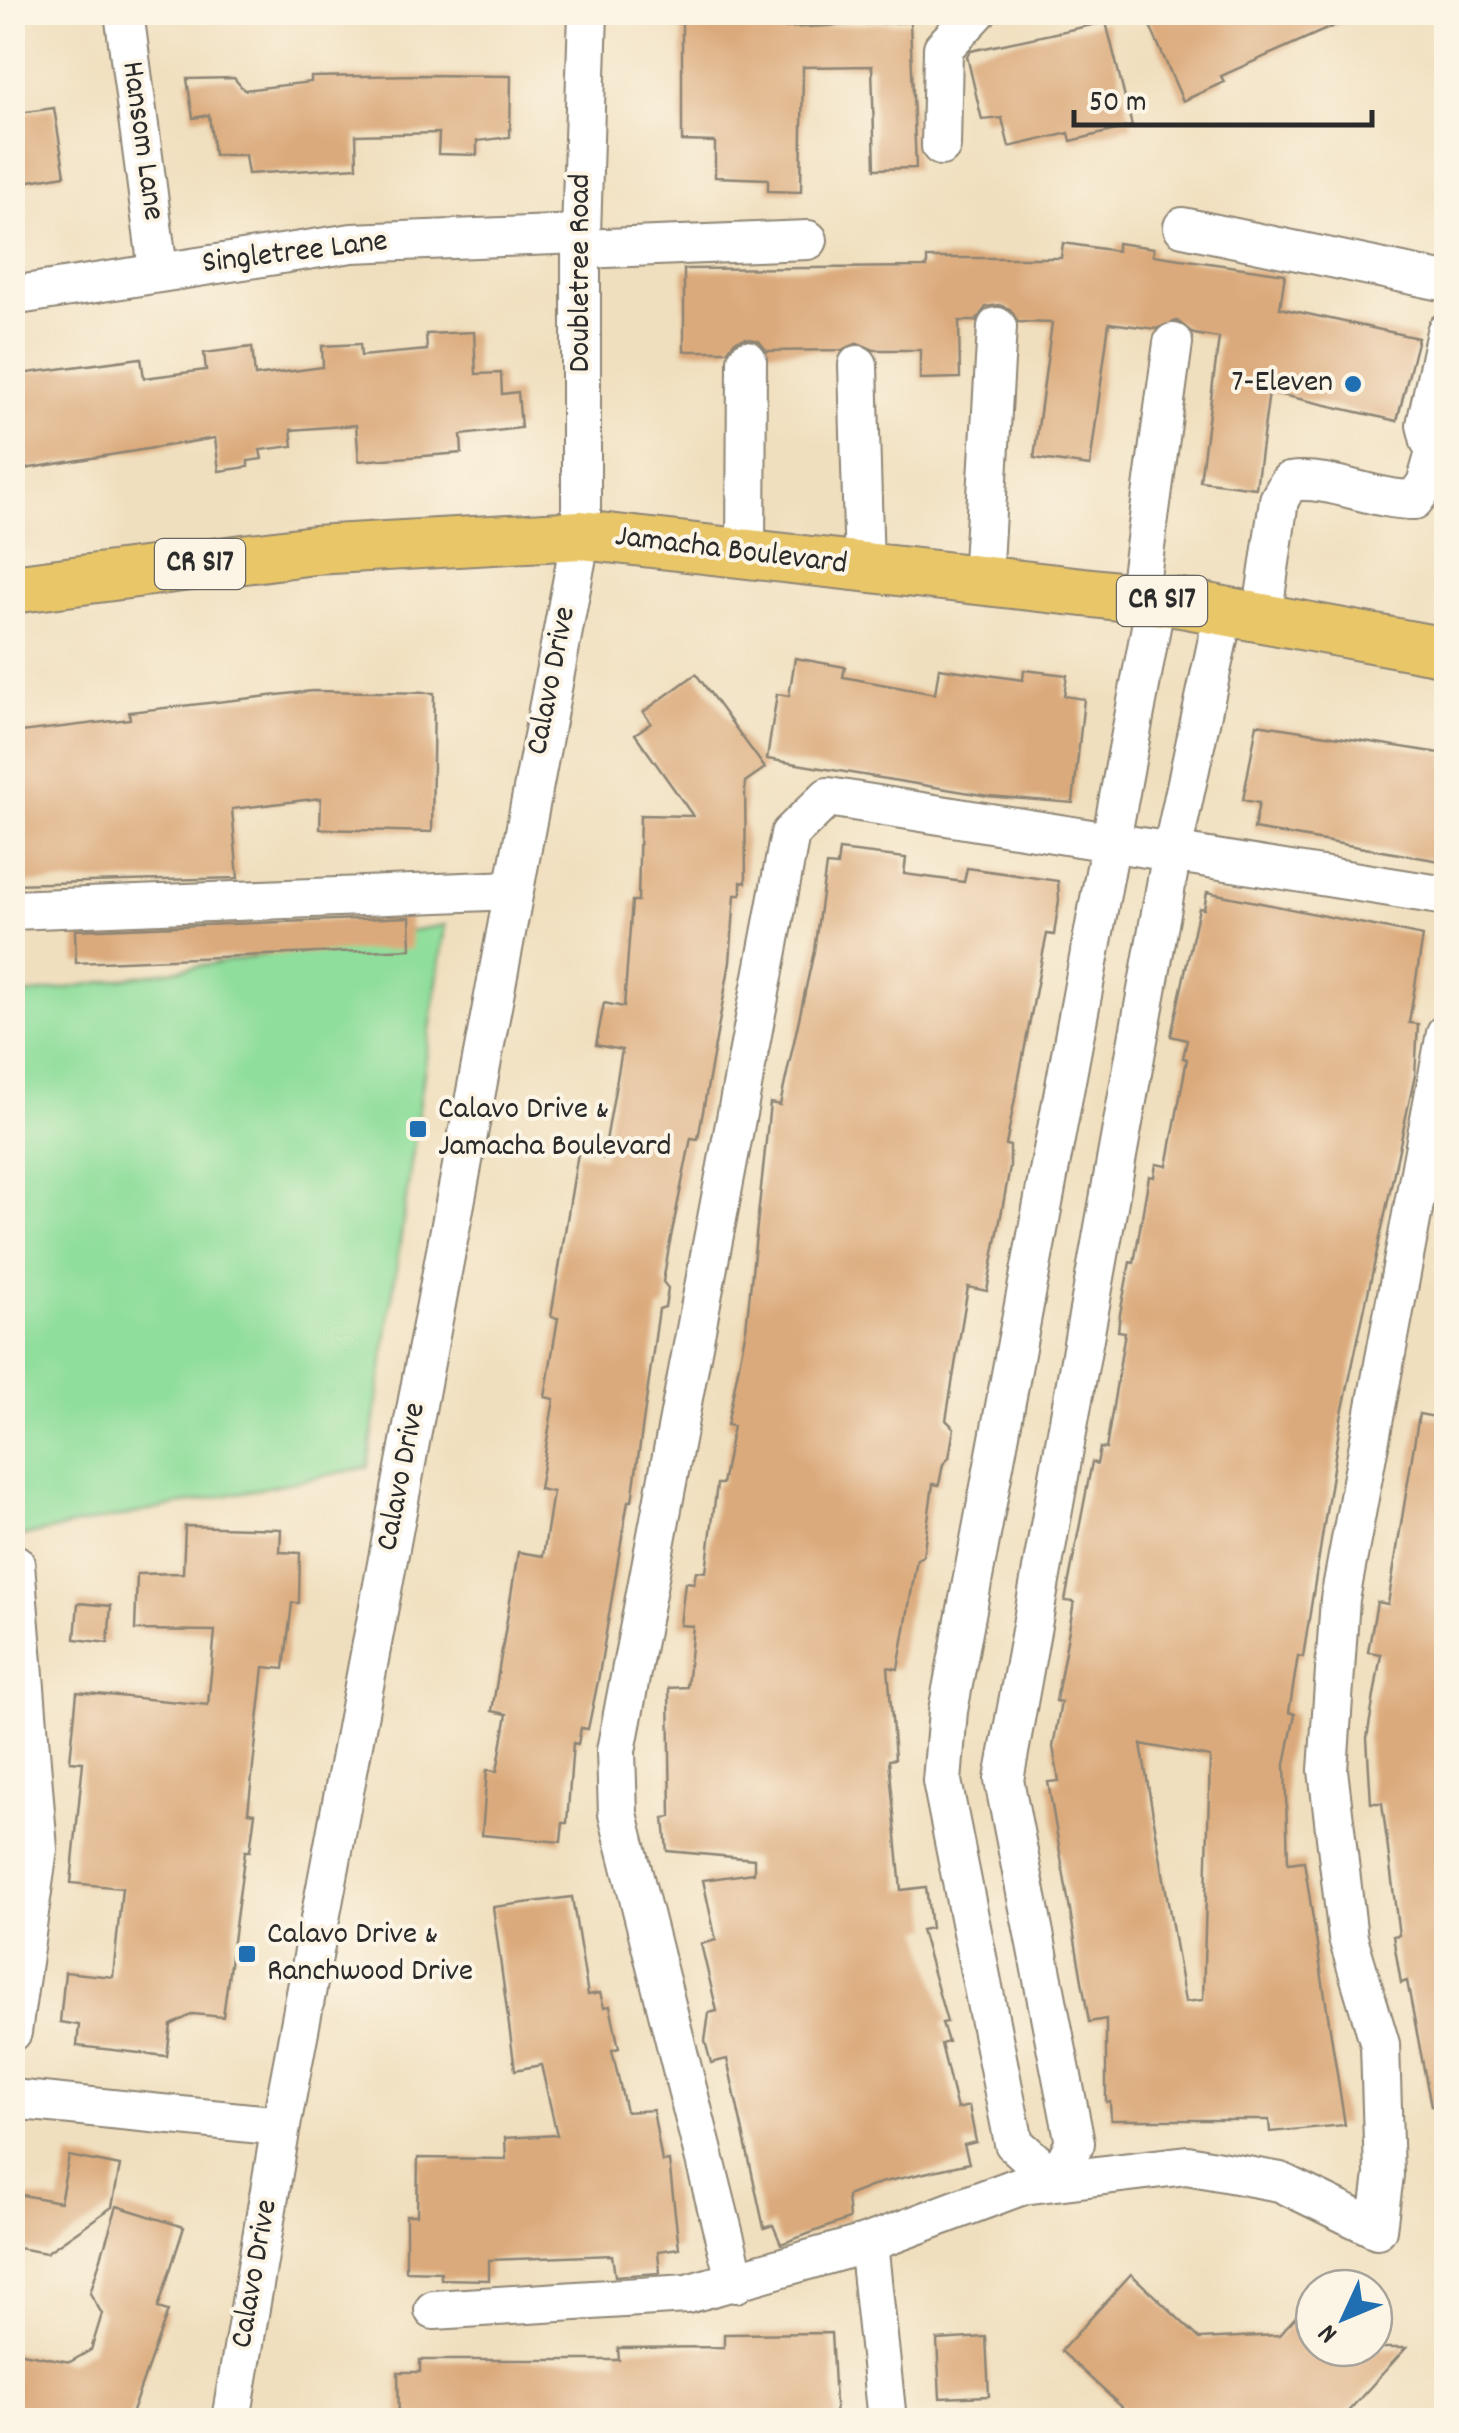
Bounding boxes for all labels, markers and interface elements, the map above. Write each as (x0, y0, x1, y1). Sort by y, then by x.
street label: Hansom Lane (107, 58, 175, 224)
scale bar (1074, 65, 1372, 127)
text: 50 m (1089, 83, 1147, 126)
street label: Doubletree Road (559, 173, 605, 373)
street label: Singletree Lane (200, 220, 390, 288)
place label: 7-Eleven (1231, 361, 1333, 407)
marker: 7-Eleven (1342, 373, 1364, 395)
street label: Jamacha Boulevard (612, 515, 850, 589)
road number: CR S17 (155, 539, 245, 589)
road number: CR S17 (1117, 576, 1207, 626)
street label: Calavo Drive (516, 603, 590, 759)
place label: Calavo Drive & Jamacha Boulevard (438, 1088, 672, 1171)
marker: Calavo Drive & Jamacha Boulevard (407, 1118, 429, 1140)
street label: Calavo Drive (366, 1399, 440, 1555)
place label: Calavo Drive & Ranchwood Drive (267, 1913, 473, 1996)
marker: Calavo Drive & Ranchwood Drive (236, 1943, 258, 1965)
street label: Calavo Drive (220, 2196, 292, 2352)
north arrow (1294, 2268, 1394, 2368)
text: N (1310, 2313, 1349, 2351)

